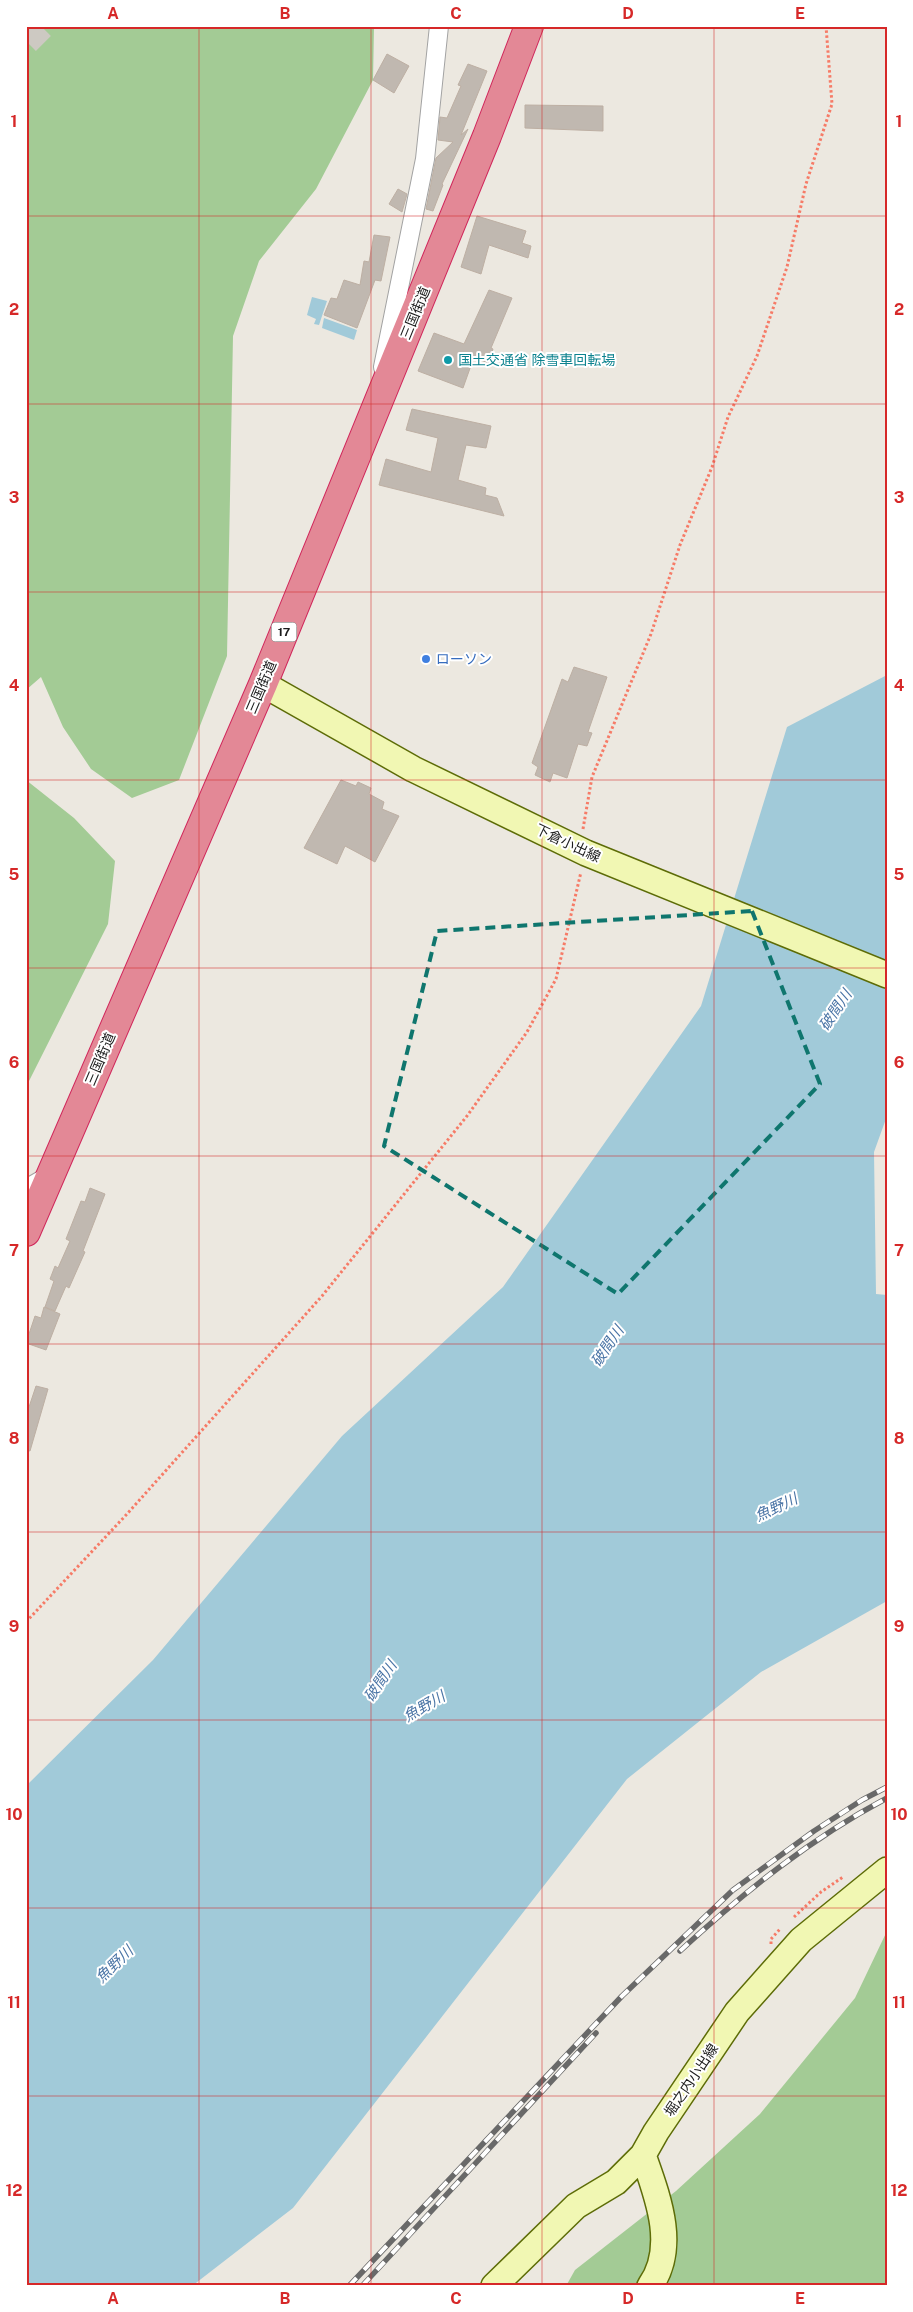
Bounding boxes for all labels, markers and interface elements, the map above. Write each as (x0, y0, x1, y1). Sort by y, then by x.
text: A (107, 4, 119, 23)
text: B (280, 4, 291, 23)
text: C (450, 4, 462, 23)
text: D (622, 4, 634, 23)
text: E (795, 4, 805, 23)
text: 1 (11, 112, 17, 131)
text: 1 (896, 112, 902, 131)
street label: 三国街道 (397, 284, 433, 342)
text: 2 (9, 300, 19, 319)
text: 2 (894, 300, 904, 319)
place label: 国土交通省 除雪車回転場 (458, 352, 615, 368)
marker: 国土交通省 除雪車回転場 (442, 354, 454, 366)
text: 3 (9, 488, 19, 507)
text: 3 (894, 488, 904, 507)
road number: 17 (272, 622, 296, 642)
place label: ローソン (436, 651, 492, 667)
marker: ローソン (420, 653, 432, 665)
street label: 三国街道 (243, 658, 279, 716)
text: 4 (9, 676, 20, 695)
text: 4 (894, 676, 905, 695)
street label: 下倉小出線 (533, 821, 603, 865)
text: 5 (9, 865, 20, 884)
text: 5 (894, 865, 905, 884)
water label: 破間川 (815, 985, 856, 1033)
street label: 三国街道 (82, 1030, 118, 1088)
text: 6 (9, 1053, 19, 1072)
text: 6 (894, 1053, 904, 1072)
text: 7 (9, 1241, 19, 1260)
text: 7 (894, 1241, 904, 1260)
water label: 破間川 (587, 1321, 628, 1369)
text: 8 (9, 1429, 20, 1448)
text: 8 (894, 1429, 905, 1448)
water label: 魚野川 (752, 1489, 802, 1524)
text: 9 (9, 1617, 19, 1636)
text: 9 (894, 1617, 904, 1636)
water label: 破間川 (360, 1656, 401, 1704)
water label: 魚野川 (400, 1686, 449, 1725)
text: 10 (5, 1805, 23, 1824)
text: 10 (890, 1805, 908, 1824)
water label: 魚野川 (92, 1941, 138, 1986)
text: 11 (7, 1993, 21, 2012)
text: 11 (892, 1993, 906, 2012)
street label: 堀之内小出線 (661, 2041, 721, 2119)
text: 12 (5, 2181, 23, 2200)
text: 12 (890, 2181, 908, 2200)
text: A (107, 2289, 119, 2308)
text: B (280, 2289, 291, 2308)
text: C (450, 2289, 462, 2308)
text: D (622, 2289, 634, 2308)
text: E (795, 2289, 805, 2308)

